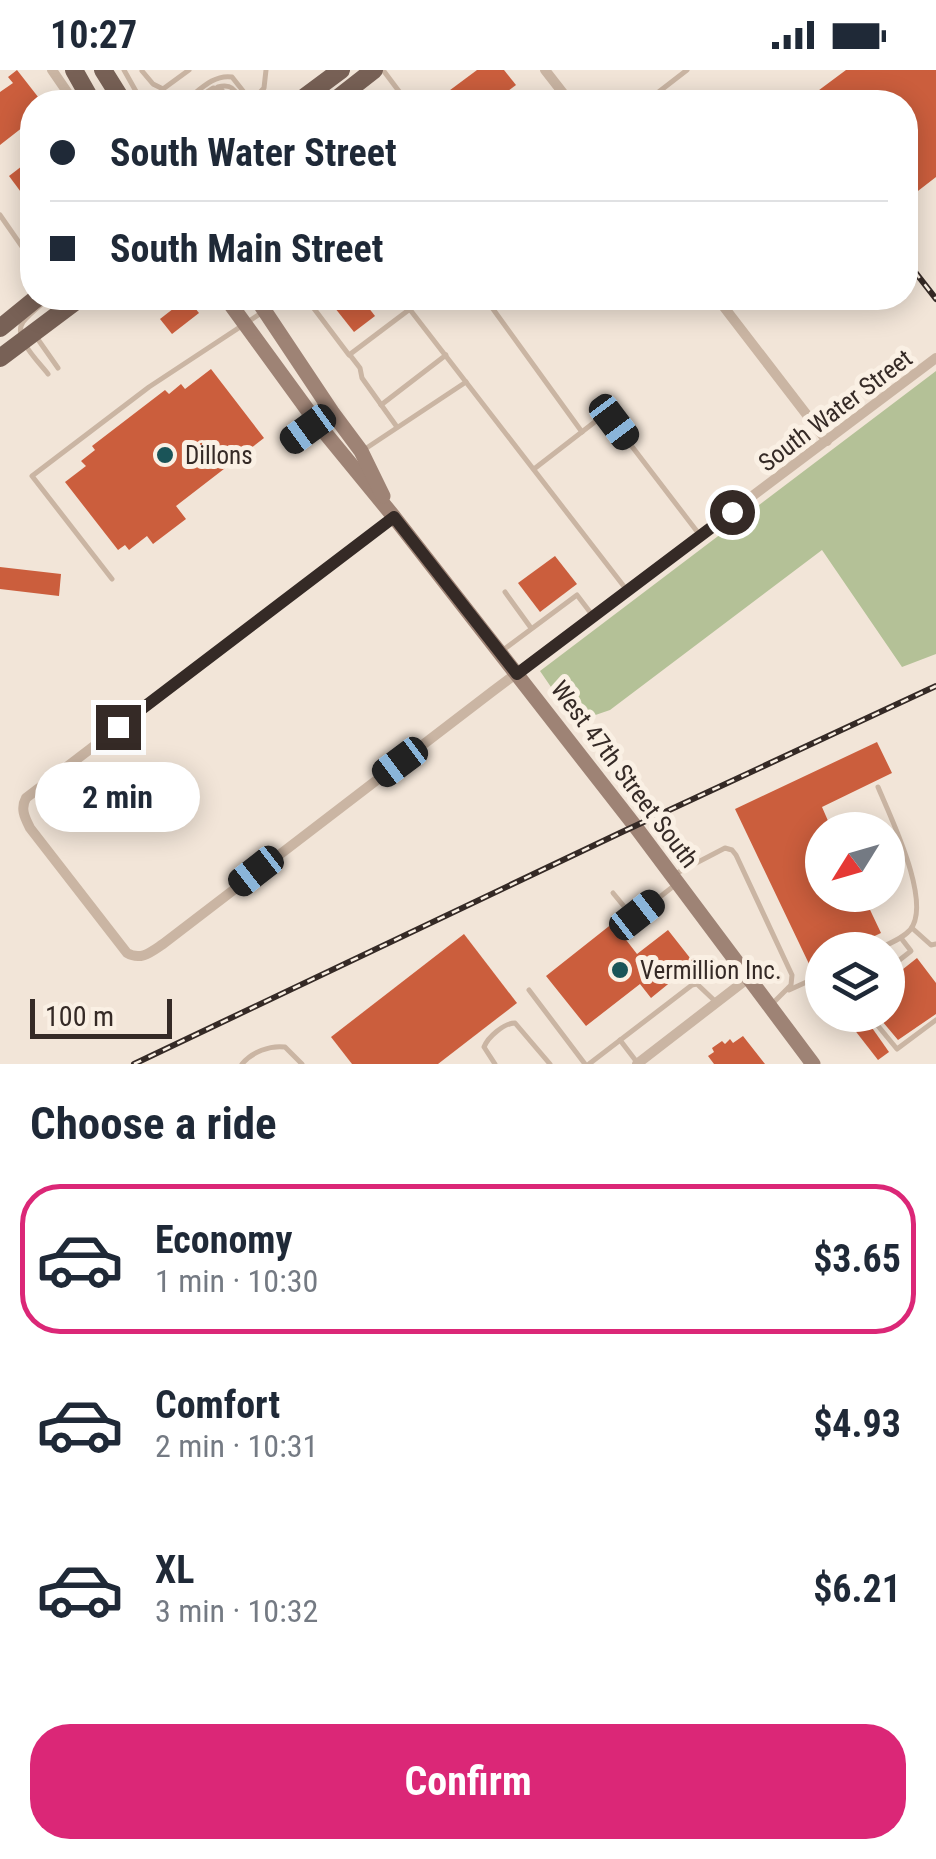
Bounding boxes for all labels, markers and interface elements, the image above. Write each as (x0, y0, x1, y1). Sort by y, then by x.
text: 10:27 (50, 13, 137, 57)
text: South Water Street (110, 131, 397, 175)
text: South Main Street (110, 227, 383, 271)
street label: South Water Street (753, 343, 918, 477)
car (584, 389, 644, 455)
car (275, 399, 341, 459)
place label: Dillons (185, 441, 253, 470)
marker: Dillons (154, 444, 176, 466)
route start (710, 490, 755, 535)
street label: West 47th Street South (545, 675, 704, 873)
route end (96, 705, 141, 750)
car (367, 732, 433, 792)
callout: 2 min (36, 762, 200, 832)
text: 2 min (82, 778, 153, 816)
north arrow (805, 812, 905, 912)
map controls (805, 812, 905, 1032)
car (223, 841, 289, 901)
car (604, 885, 670, 945)
button: layers (805, 932, 905, 1032)
place label: Vermillion Inc. (640, 956, 781, 985)
marker: Vermillion Inc. (609, 959, 631, 981)
scale bar (30, 994, 172, 1038)
text: 100 m (45, 1000, 114, 1033)
text: Choose a ride (30, 1097, 277, 1150)
icon: car (35, 1214, 125, 1304)
text: Economy (155, 1218, 292, 1262)
text: $3.65 (813, 1237, 901, 1281)
text: 1 min · 10:30 (155, 1262, 318, 1300)
icon: car (35, 1379, 125, 1469)
text: Comfort (155, 1383, 280, 1427)
text: $4.93 (813, 1402, 901, 1446)
text: 2 min · 10:31 (155, 1427, 318, 1465)
icon: car (35, 1544, 125, 1634)
text: XL (155, 1548, 194, 1592)
text: $6.21 (813, 1567, 901, 1611)
text: 3 min · 10:32 (155, 1592, 318, 1630)
button: Confirm (30, 1724, 906, 1839)

